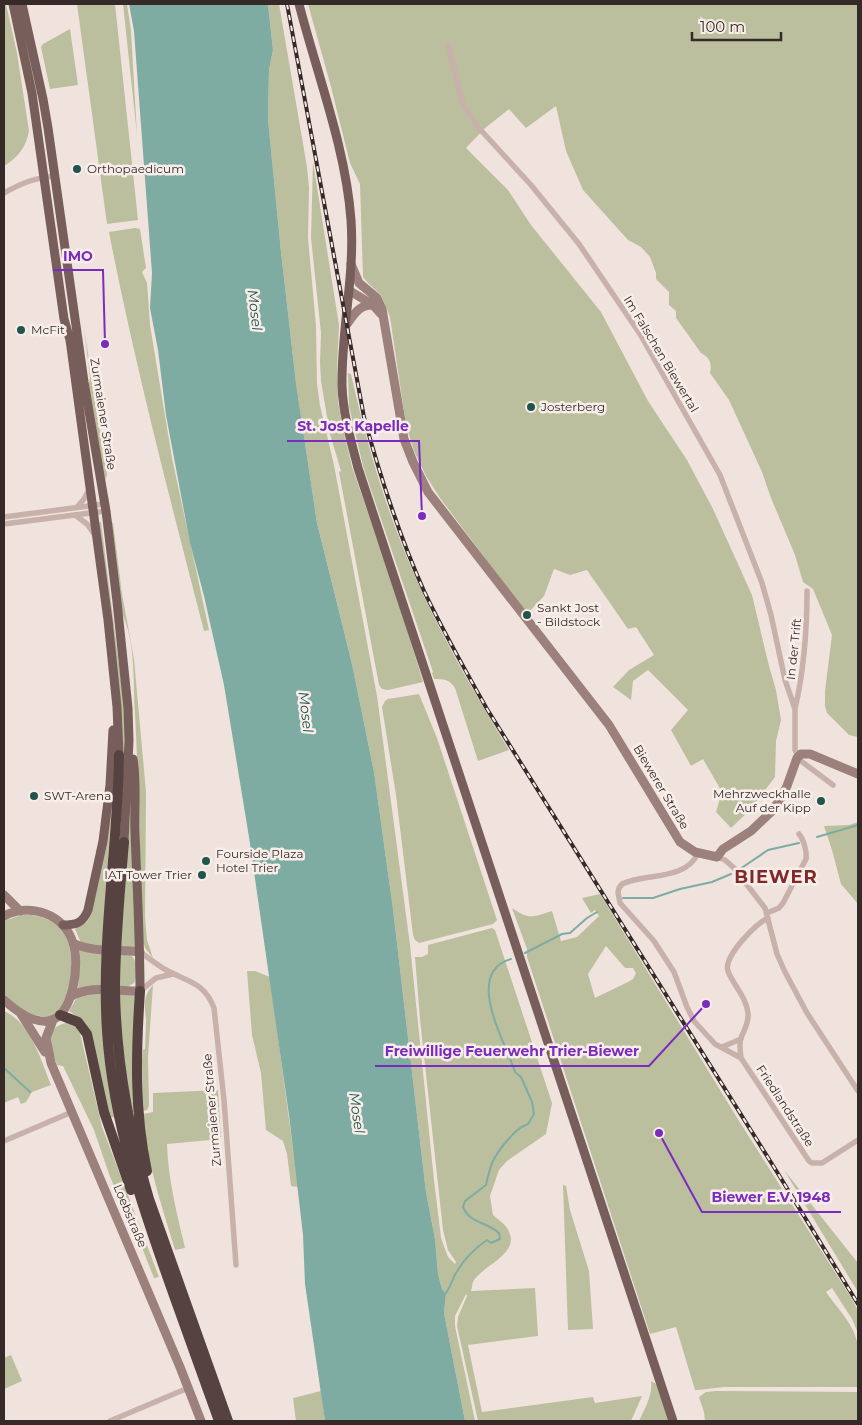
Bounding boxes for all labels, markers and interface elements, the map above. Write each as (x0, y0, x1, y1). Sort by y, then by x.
scale bar (692, 10, 781, 42)
text: 100 m (700, 17, 745, 36)
place label: Orthopaedicum (87, 161, 184, 176)
marker: Orthopaedicum (71, 163, 83, 175)
callout: IMO (53, 241, 103, 270)
text: IMO (63, 247, 93, 265)
water label: Mosel (244, 288, 266, 332)
street label: Im Falschen Biewertal (621, 293, 702, 415)
place label: McFit (31, 322, 65, 337)
marker: McFit (15, 324, 27, 336)
street label: Zurmaiener Straße (87, 357, 120, 471)
place label: Josterberg (540, 399, 605, 414)
marker: Josterberg (525, 401, 537, 413)
callout: St. Jost Kapelle (287, 412, 419, 441)
text: St. Jost Kapelle (297, 417, 409, 435)
place label: Sankt Jost - Bildstock (537, 600, 601, 629)
marker: Sankt Jost - Bildstock (521, 609, 533, 621)
street label: In der Trift (783, 617, 804, 680)
water label: Mosel (295, 690, 317, 734)
street label: Biewerer Straße (630, 742, 693, 832)
place label: Mehrzweckhalle Auf der Kipp (713, 786, 811, 815)
place label: SWT-Arena (44, 788, 111, 803)
marker: SWT-Arena (28, 790, 40, 802)
marker: Mehrzweckhalle Auf der Kipp (815, 795, 827, 807)
place label: Fourside Plaza Hotel Trier (216, 846, 304, 875)
marker: Fourside Plaza Hotel Trier (200, 855, 212, 867)
district label: BIEWER (734, 866, 818, 888)
place label: IAT Tower Trier (104, 867, 192, 882)
marker: IAT Tower Trier (196, 869, 208, 881)
callout: Freiwillige Feuerwehr Trier-Biewer (375, 1037, 649, 1066)
text: Freiwillige Feuerwehr Trier-Biewer (385, 1042, 639, 1060)
street label: Zurmaiener Straße (199, 1053, 224, 1167)
street label: Friedlandstraße (753, 1062, 818, 1150)
water label: Mosel (345, 1091, 369, 1135)
street label: Loebstraße (110, 1182, 151, 1250)
callout: Biewer E.V. 1948 (702, 1183, 841, 1212)
text: Biewer E.V. 1948 (712, 1188, 831, 1206)

